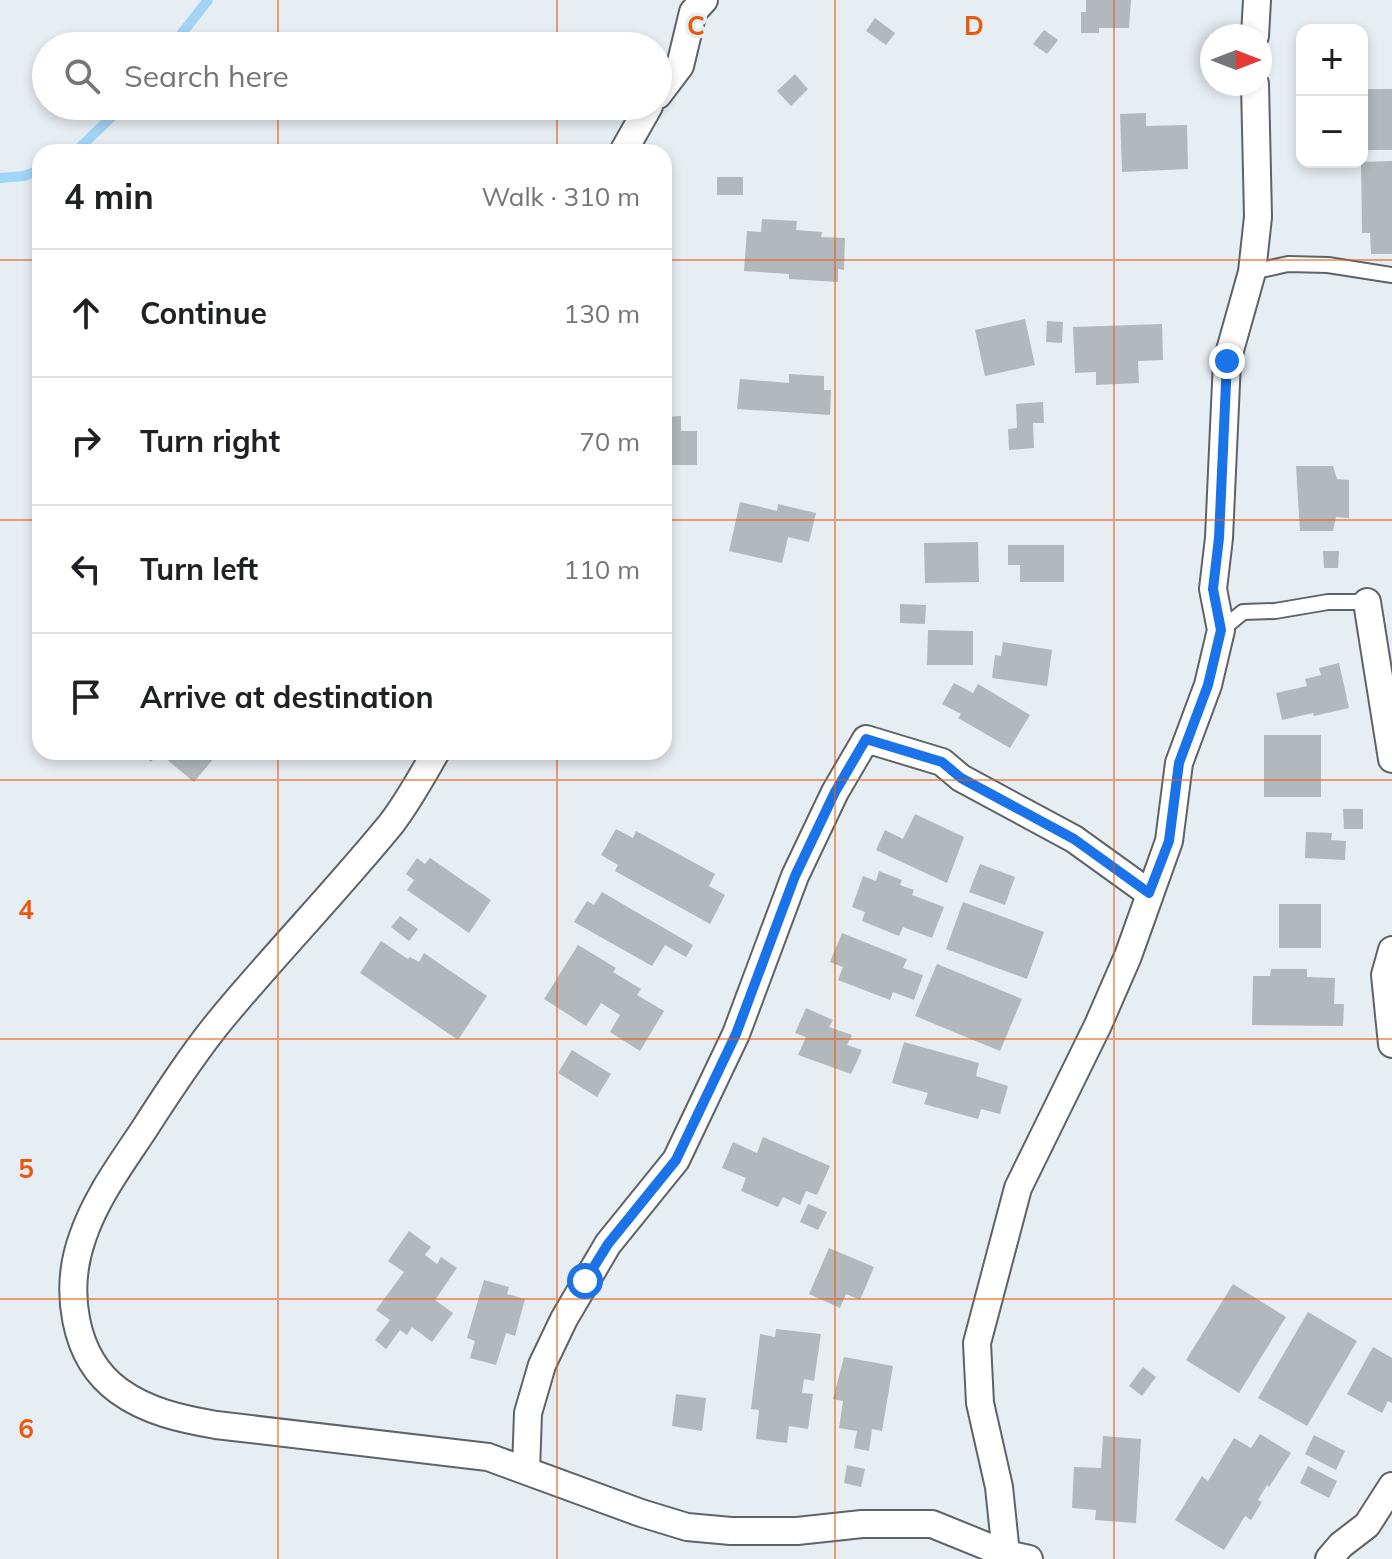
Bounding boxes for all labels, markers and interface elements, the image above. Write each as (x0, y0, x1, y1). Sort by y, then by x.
text: C (687, 9, 705, 42)
text: D (964, 9, 984, 42)
north arrow (1200, 24, 1272, 96)
map controls (1296, 24, 1368, 168)
button: + (1296, 24, 1368, 96)
search box (32, 32, 672, 120)
icon: search (60, 54, 104, 98)
text: Search here (124, 57, 289, 95)
button: − (1296, 96, 1368, 168)
text: 4 min (64, 175, 154, 218)
text: Walk · 310 m (481, 180, 640, 213)
icon: ahead (64, 291, 108, 335)
text: Continue (140, 294, 267, 332)
text: 130 m (564, 297, 640, 330)
route end (1209, 343, 1245, 379)
icon: right (64, 419, 108, 463)
text: Turn right (140, 422, 280, 460)
text: 70 m (579, 425, 640, 458)
icon: left (64, 547, 108, 591)
text: Turn left (140, 550, 258, 588)
text: 110 m (564, 553, 640, 586)
icon: arrive (64, 675, 108, 719)
text: Arrive at destination (140, 678, 434, 716)
text: 4 (18, 893, 34, 926)
text: 5 (18, 1152, 34, 1185)
route start (567, 1263, 603, 1299)
text: 6 (18, 1412, 34, 1445)

